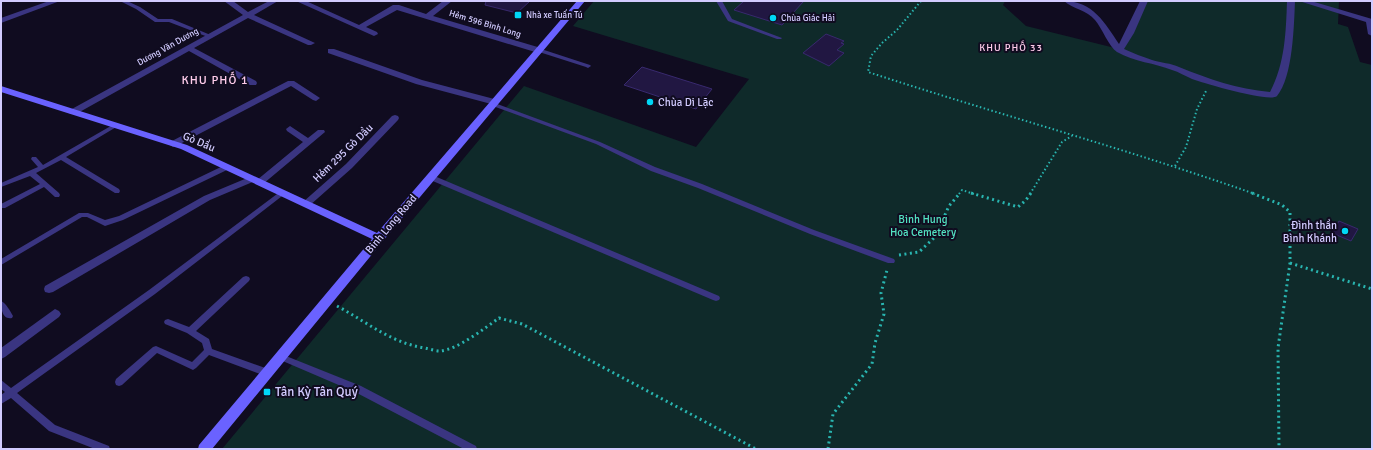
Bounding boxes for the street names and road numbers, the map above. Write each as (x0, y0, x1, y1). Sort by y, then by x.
street label: Hẻm 596 Bình Long (448, 8, 523, 40)
street label: Dương Văn Dương (135, 25, 201, 68)
street label: Hẻm 295 Gò Dầu (310, 120, 376, 185)
street label: Gò Dầu (181, 128, 218, 155)
street label: Binh Long Road (363, 192, 420, 256)

